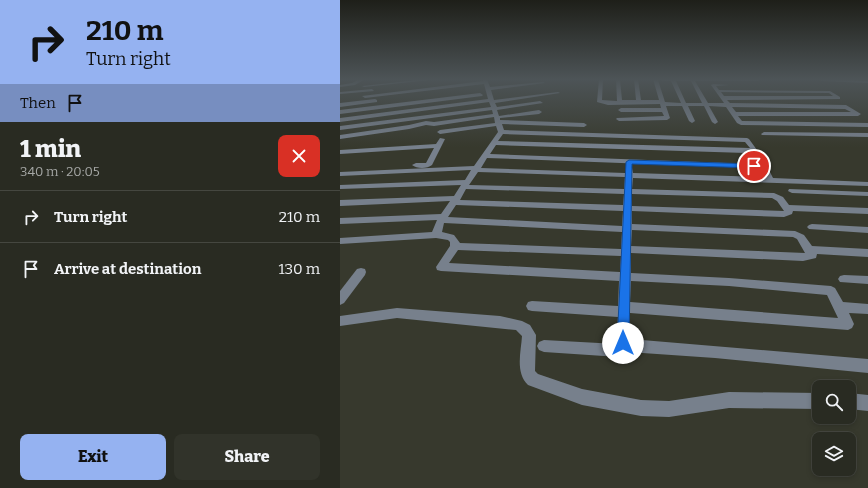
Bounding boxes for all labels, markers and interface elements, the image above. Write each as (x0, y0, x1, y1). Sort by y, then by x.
text: 210 m (86, 14, 163, 47)
icon: right (20, 16, 72, 68)
text: Turn right (86, 48, 171, 70)
icon: arrive (64, 92, 86, 114)
text: Then (20, 94, 56, 112)
text: 1 min (20, 135, 81, 163)
button: close (278, 135, 320, 177)
pin (737, 149, 771, 183)
icon: arrive (743, 155, 765, 177)
text: 340 m · 20:05 (20, 164, 100, 179)
icon: right (20, 206, 42, 228)
text: Turn right (54, 208, 127, 226)
text: 210 m (279, 208, 320, 226)
icon: arrive (20, 258, 42, 280)
text: Arrive at destination (54, 260, 201, 278)
text: 130 m (278, 260, 320, 278)
position arrow (602, 322, 644, 364)
map controls (812, 380, 856, 476)
button: search (812, 380, 856, 424)
button: layers (812, 432, 856, 476)
button: Exit (20, 434, 166, 480)
button: Share (174, 434, 320, 480)

